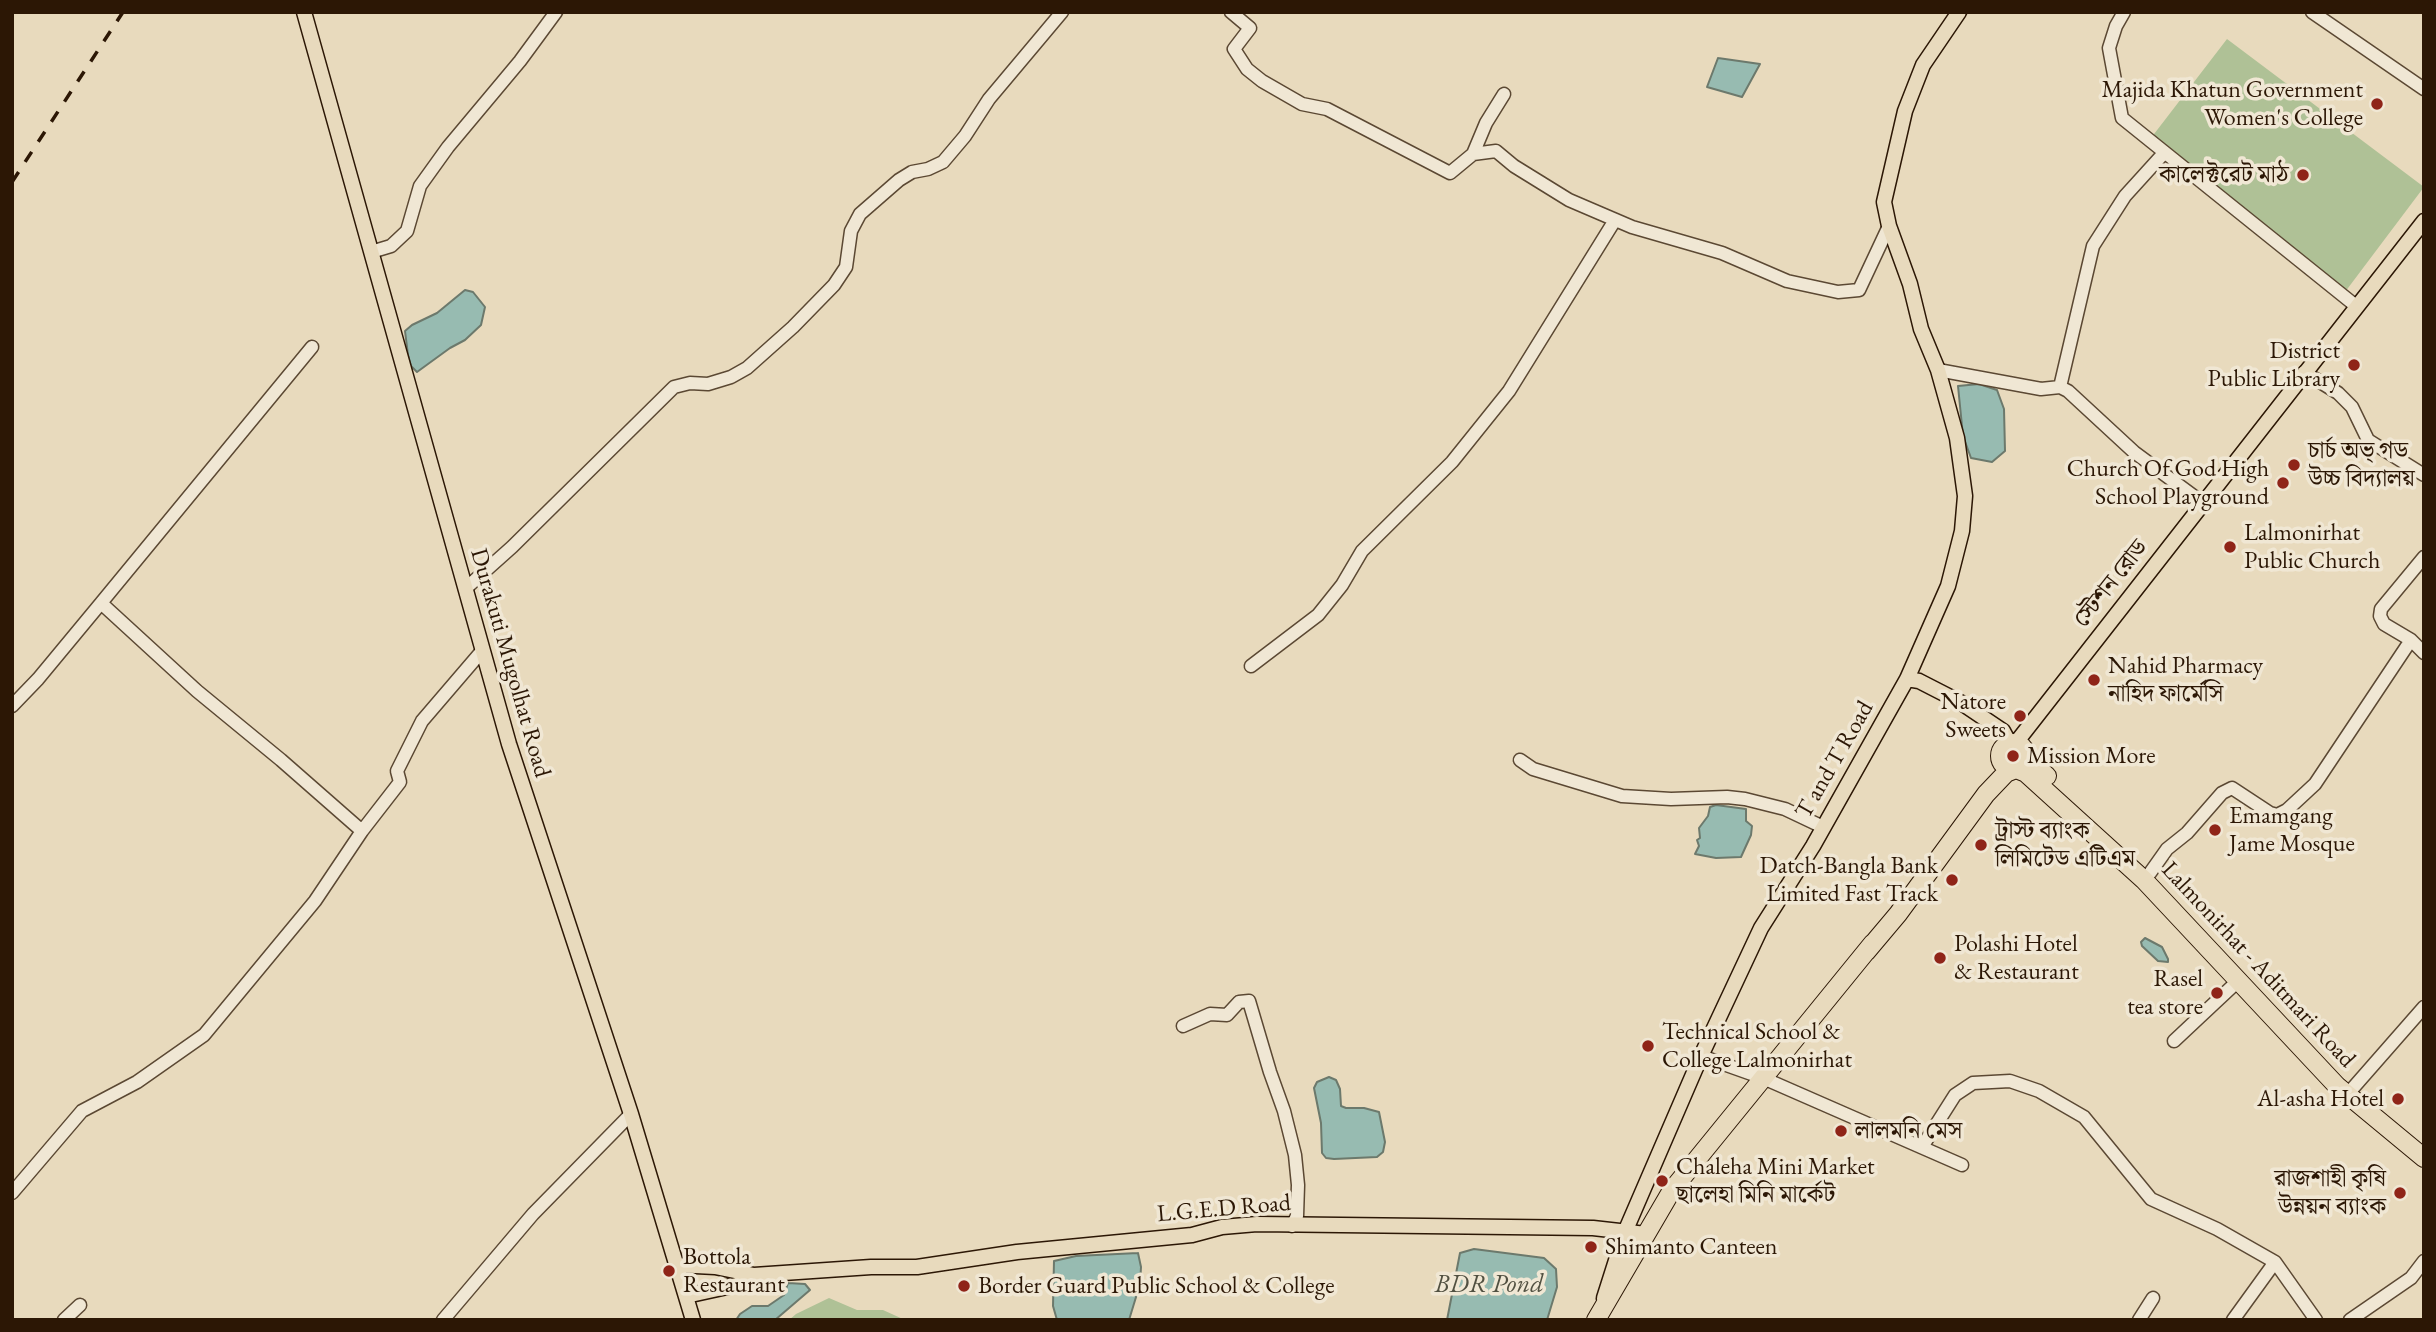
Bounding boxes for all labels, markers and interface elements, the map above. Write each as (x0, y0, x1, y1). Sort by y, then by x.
place label: Majida Khatun Government Women's College (2102, 76, 2363, 132)
marker: Majida Khatun Government Women's College (2369, 96, 2385, 112)
place label: কালেক্টরেট মাঠ (2159, 161, 2289, 189)
marker: কালেক্টরেট মাঠ (2295, 167, 2311, 183)
place label: District Public Library (2208, 337, 2340, 393)
marker: District Public Library (2346, 357, 2362, 373)
place label: চার্চ অভ্ গড ‍উচ্চ বিদ্যালয় (2308, 437, 2415, 493)
place label: Church Of God High School Playground (2067, 455, 2269, 511)
marker: চার্চ অভ্ গড ‍উচ্চ বিদ্যালয় (2286, 457, 2302, 473)
marker: Church Of God High School Playground (2275, 475, 2291, 491)
place label: Lalmonirhat Public Church (2244, 519, 2380, 575)
street label: স্টেশন রোড (2068, 534, 2154, 634)
marker: Lalmonirhat Public Church (2222, 539, 2238, 555)
street label: Durakuti Mugolhat Road (464, 545, 556, 781)
place label: Nahid Pharmacy নাহিদ ফার্মেসি (2108, 652, 2263, 708)
marker: Nahid Pharmacy নাহিদ ফার্মেসি (2086, 672, 2102, 688)
place label: Natore Sweets (1941, 688, 2006, 744)
street label: T and T Road (1790, 696, 1880, 824)
marker: Natore Sweets (2012, 708, 2028, 724)
place label: Mission More (2027, 742, 2156, 770)
marker: Mission More (2005, 748, 2021, 764)
place label: Emamgang Jame Mosque (2229, 802, 2355, 858)
place label: ট্রাস্ট ব্যাংক লিমিটেড এটিএম (1995, 817, 2135, 873)
marker: Emamgang Jame Mosque (2207, 822, 2223, 838)
marker: ট্রাস্ট ব্যাংক লিমিটেড এটিএম (1973, 837, 1989, 853)
place label: Datch-Bangla Bank Limited Fast Track (1760, 852, 1938, 908)
street label: Lalmonirhat - Aditmari Road (2155, 856, 2361, 1074)
marker: Datch-Bangla Bank Limited Fast Track (1944, 872, 1960, 888)
place label: Polashi Hotel & Restaurant (1954, 930, 2079, 986)
marker: Polashi Hotel & Restaurant (1932, 950, 1948, 966)
place label: Rasel tea store (2127, 965, 2203, 1021)
marker: Rasel tea store (2209, 985, 2225, 1001)
place label: Technical School & College Lalmonirhat (1662, 1018, 1852, 1074)
marker: Technical School & College Lalmonirhat (1640, 1038, 1656, 1054)
place label: Al-asha Hotel (2257, 1085, 2384, 1113)
marker: Al-asha Hotel (2390, 1091, 2406, 1107)
place label: লালমনি মেস (1855, 1117, 1962, 1145)
marker: লালমনি মেস (1833, 1123, 1849, 1139)
place label: Chaleha Mini Market ছালেহা মিনি মার্কেট (1676, 1153, 1875, 1209)
place label: রাজশাহী কৃষি উন্নয়ন ব্যাংক (2274, 1165, 2386, 1221)
marker: Chaleha Mini Market ছালেহা মিনি মার্কেট (1654, 1173, 1670, 1189)
marker: রাজশাহী কৃষি উন্নয়ন ব্যাংক (2392, 1185, 2408, 1201)
street label: L.G.E.D Road (1156, 1189, 1292, 1229)
place label: Shimanto Canteen (1605, 1233, 1778, 1261)
marker: Shimanto Canteen (1583, 1239, 1599, 1255)
place label: Bottola Restaurant (683, 1243, 785, 1299)
marker: Bottola Restaurant (661, 1263, 677, 1279)
water label: BDR Pond (1434, 1269, 1544, 1301)
place label: Border Guard Public School & College (978, 1272, 1335, 1300)
marker: Border Guard Public School & College (956, 1278, 972, 1294)

